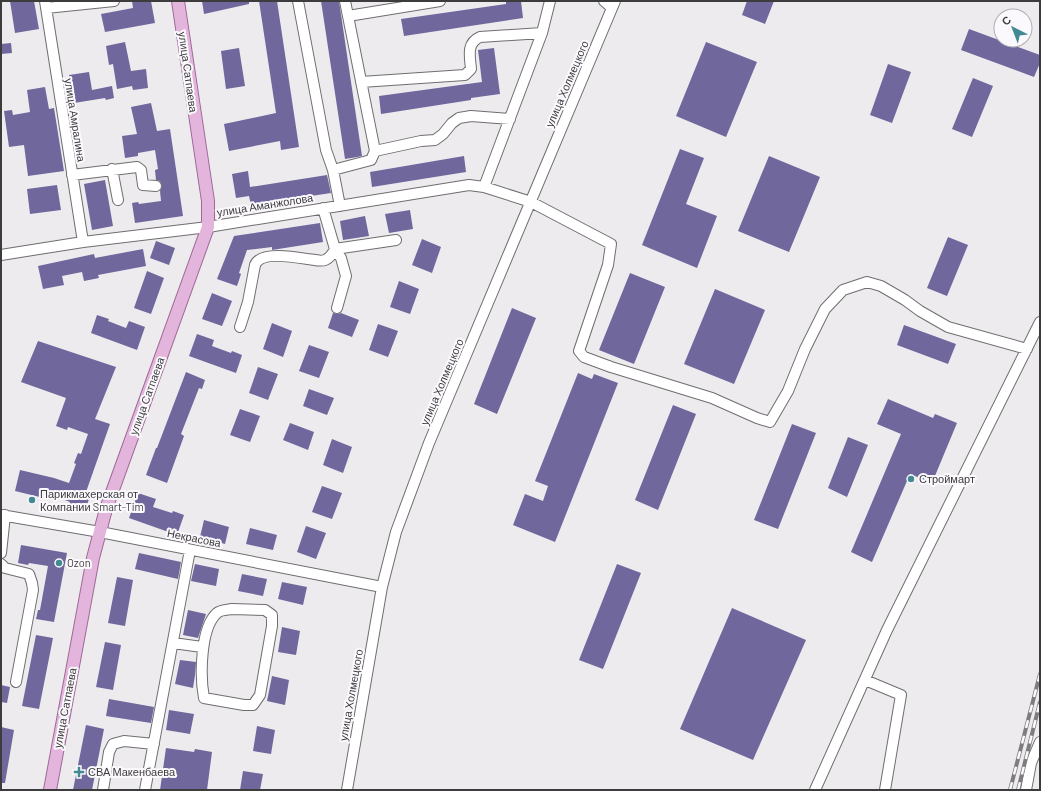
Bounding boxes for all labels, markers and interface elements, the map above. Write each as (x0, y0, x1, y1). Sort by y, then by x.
north arrow (993, 8, 1033, 48)
text: С (999, 13, 1013, 28)
street label: улица Сатпаева (176, 31, 201, 114)
street label: улица Холмецкого (542, 39, 591, 129)
street label: улица Амралина (62, 77, 89, 163)
street label: улица Аманжолова (216, 190, 315, 219)
street label: улица Холмецкого (417, 337, 466, 427)
street label: улица Сатпаева (126, 355, 167, 436)
place label: Строймарт (919, 472, 975, 485)
marker: Строймарт (906, 474, 916, 484)
place label: Парикмахерская от Компании Smart-Tim (40, 487, 144, 513)
marker: Парикмахерская от Компании Smart-Tim (27, 495, 37, 505)
street label: Некрасова (166, 526, 223, 549)
place label: Ozon (67, 556, 91, 569)
marker: Ozon (54, 558, 64, 568)
street label: улица Холмецкого (336, 648, 365, 742)
street label: улица Сатпаева (50, 666, 79, 749)
place label: СВА Макенбаева (88, 765, 176, 778)
marker: СВА Макенбаева (73, 766, 85, 778)

